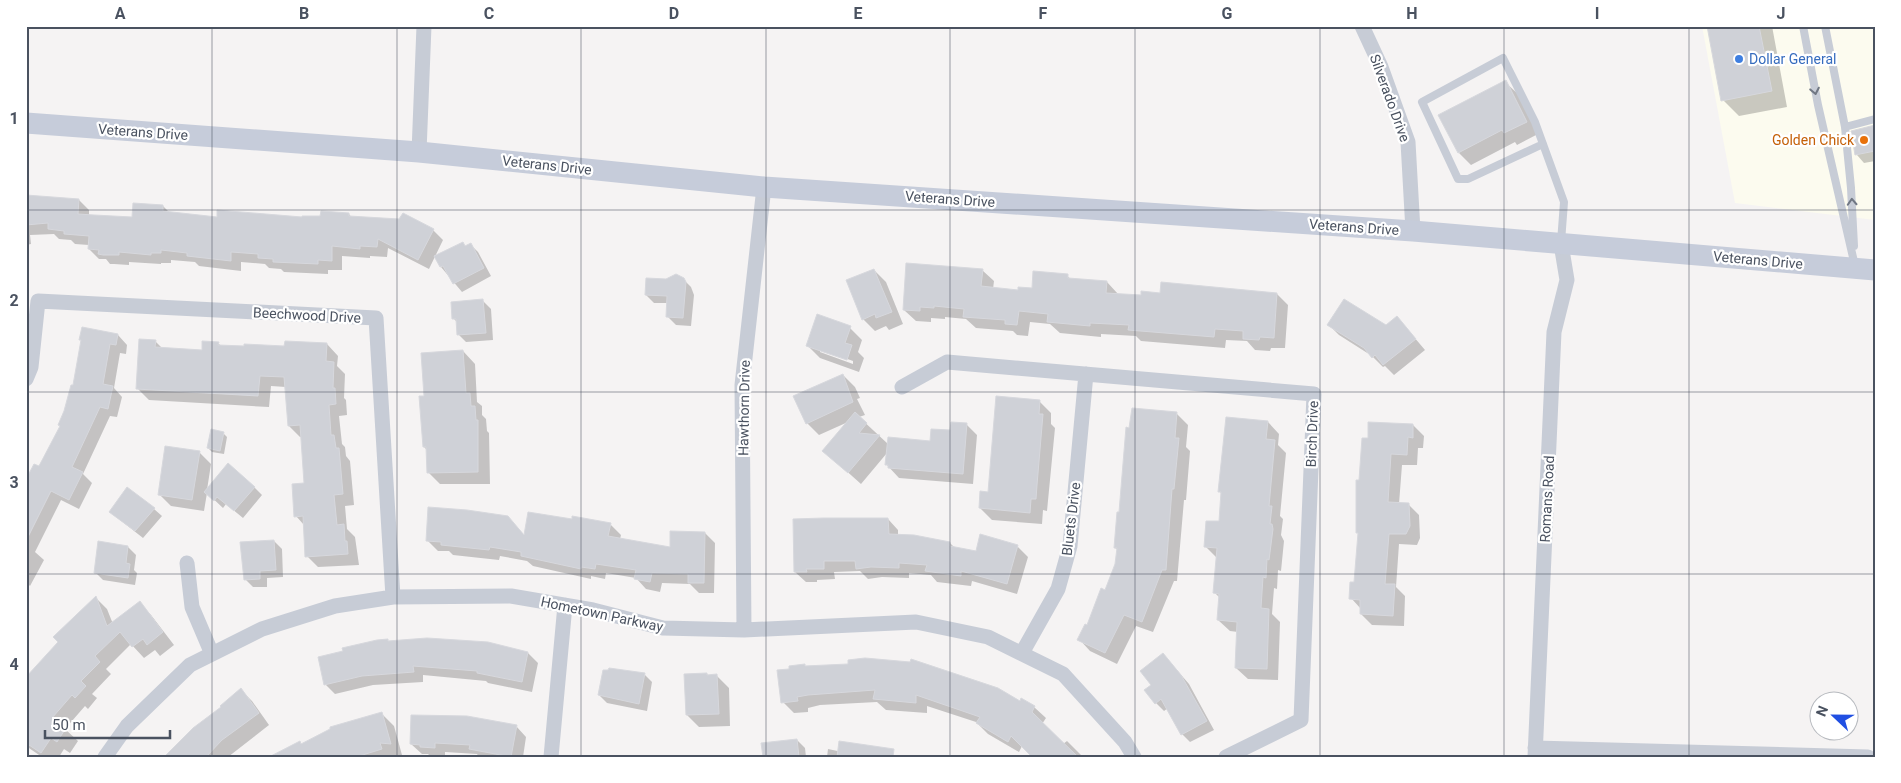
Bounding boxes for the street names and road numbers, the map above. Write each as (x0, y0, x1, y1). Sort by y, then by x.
street label: Silverado Drive (1367, 52, 1413, 144)
street label: Veterans Drive (98, 121, 188, 143)
street label: Veterans Drive (501, 152, 593, 178)
street label: Veterans Drive (905, 188, 995, 210)
street label: Veterans Drive (1309, 216, 1399, 238)
street label: Veterans Drive (1712, 248, 1804, 272)
street label: Beechwood Drive (253, 304, 361, 326)
street label: Hawthorn Drive (735, 360, 753, 456)
street label: Birch Drive (1303, 400, 1321, 468)
street label: Romans Road (1537, 455, 1557, 543)
street label: Bluets Drive (1059, 481, 1083, 557)
street label: Hometown Parkway (539, 593, 665, 635)

